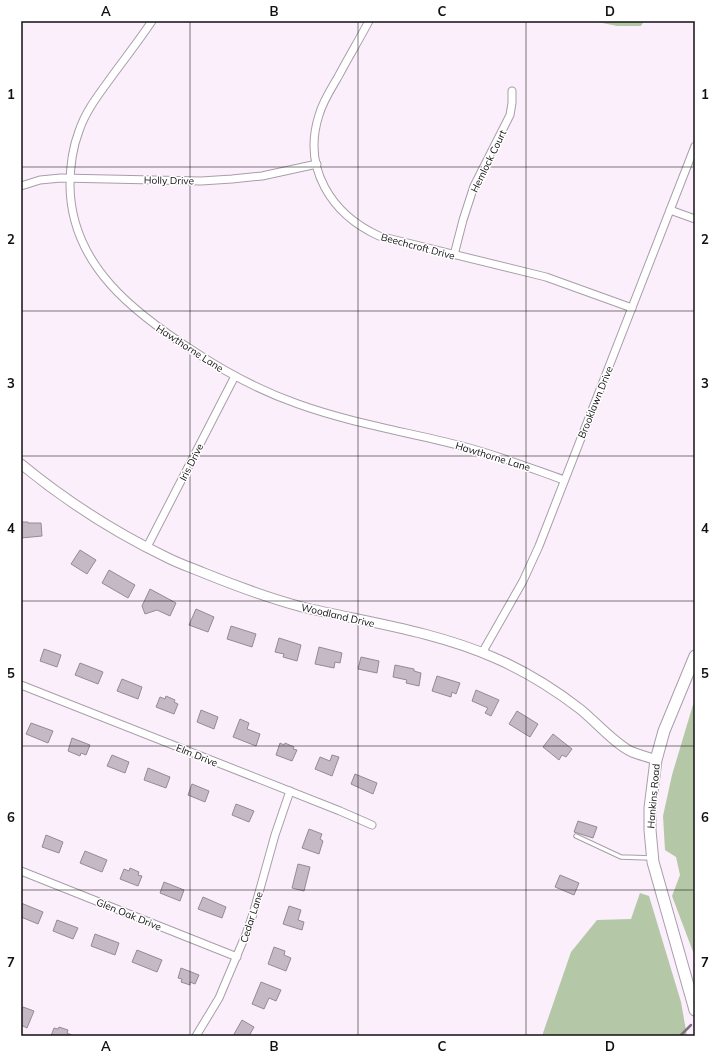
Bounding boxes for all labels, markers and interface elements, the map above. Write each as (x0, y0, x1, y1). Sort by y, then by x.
text: A (101, 3, 111, 19)
text: B (270, 3, 279, 19)
text: C (438, 3, 447, 19)
text: D (605, 3, 615, 19)
text: 1 (7, 86, 15, 102)
text: 1 (701, 86, 709, 102)
street label: Hemlock Court (468, 127, 509, 195)
street label: Holly Drive (144, 174, 194, 187)
street label: Beechcroft Drive (379, 230, 456, 263)
text: 2 (7, 231, 15, 247)
text: 2 (701, 231, 709, 247)
street label: Hawthorne Lane (154, 322, 226, 375)
street label: Brooklawn Drive (575, 364, 616, 440)
text: 3 (7, 375, 15, 391)
text: 3 (701, 375, 709, 391)
street label: Hawthorne Lane (454, 439, 532, 474)
street label: Iris Drive (176, 441, 206, 483)
text: 4 (7, 520, 15, 536)
text: 4 (701, 520, 709, 536)
street label: Woodland Drive (300, 601, 376, 630)
text: 5 (7, 665, 15, 681)
text: 5 (701, 665, 709, 681)
street label: Elm Drive (174, 741, 220, 770)
street label: Hankins Road (644, 763, 663, 829)
text: 6 (7, 809, 15, 825)
text: 6 (701, 809, 709, 825)
street label: Cedar Lane (237, 890, 266, 944)
street label: Glen Oak Drive (94, 895, 163, 933)
text: 7 (7, 954, 15, 970)
text: 7 (701, 954, 709, 970)
text: A (101, 1038, 111, 1054)
text: B (270, 1038, 279, 1054)
text: C (438, 1038, 447, 1054)
text: D (605, 1038, 615, 1054)

